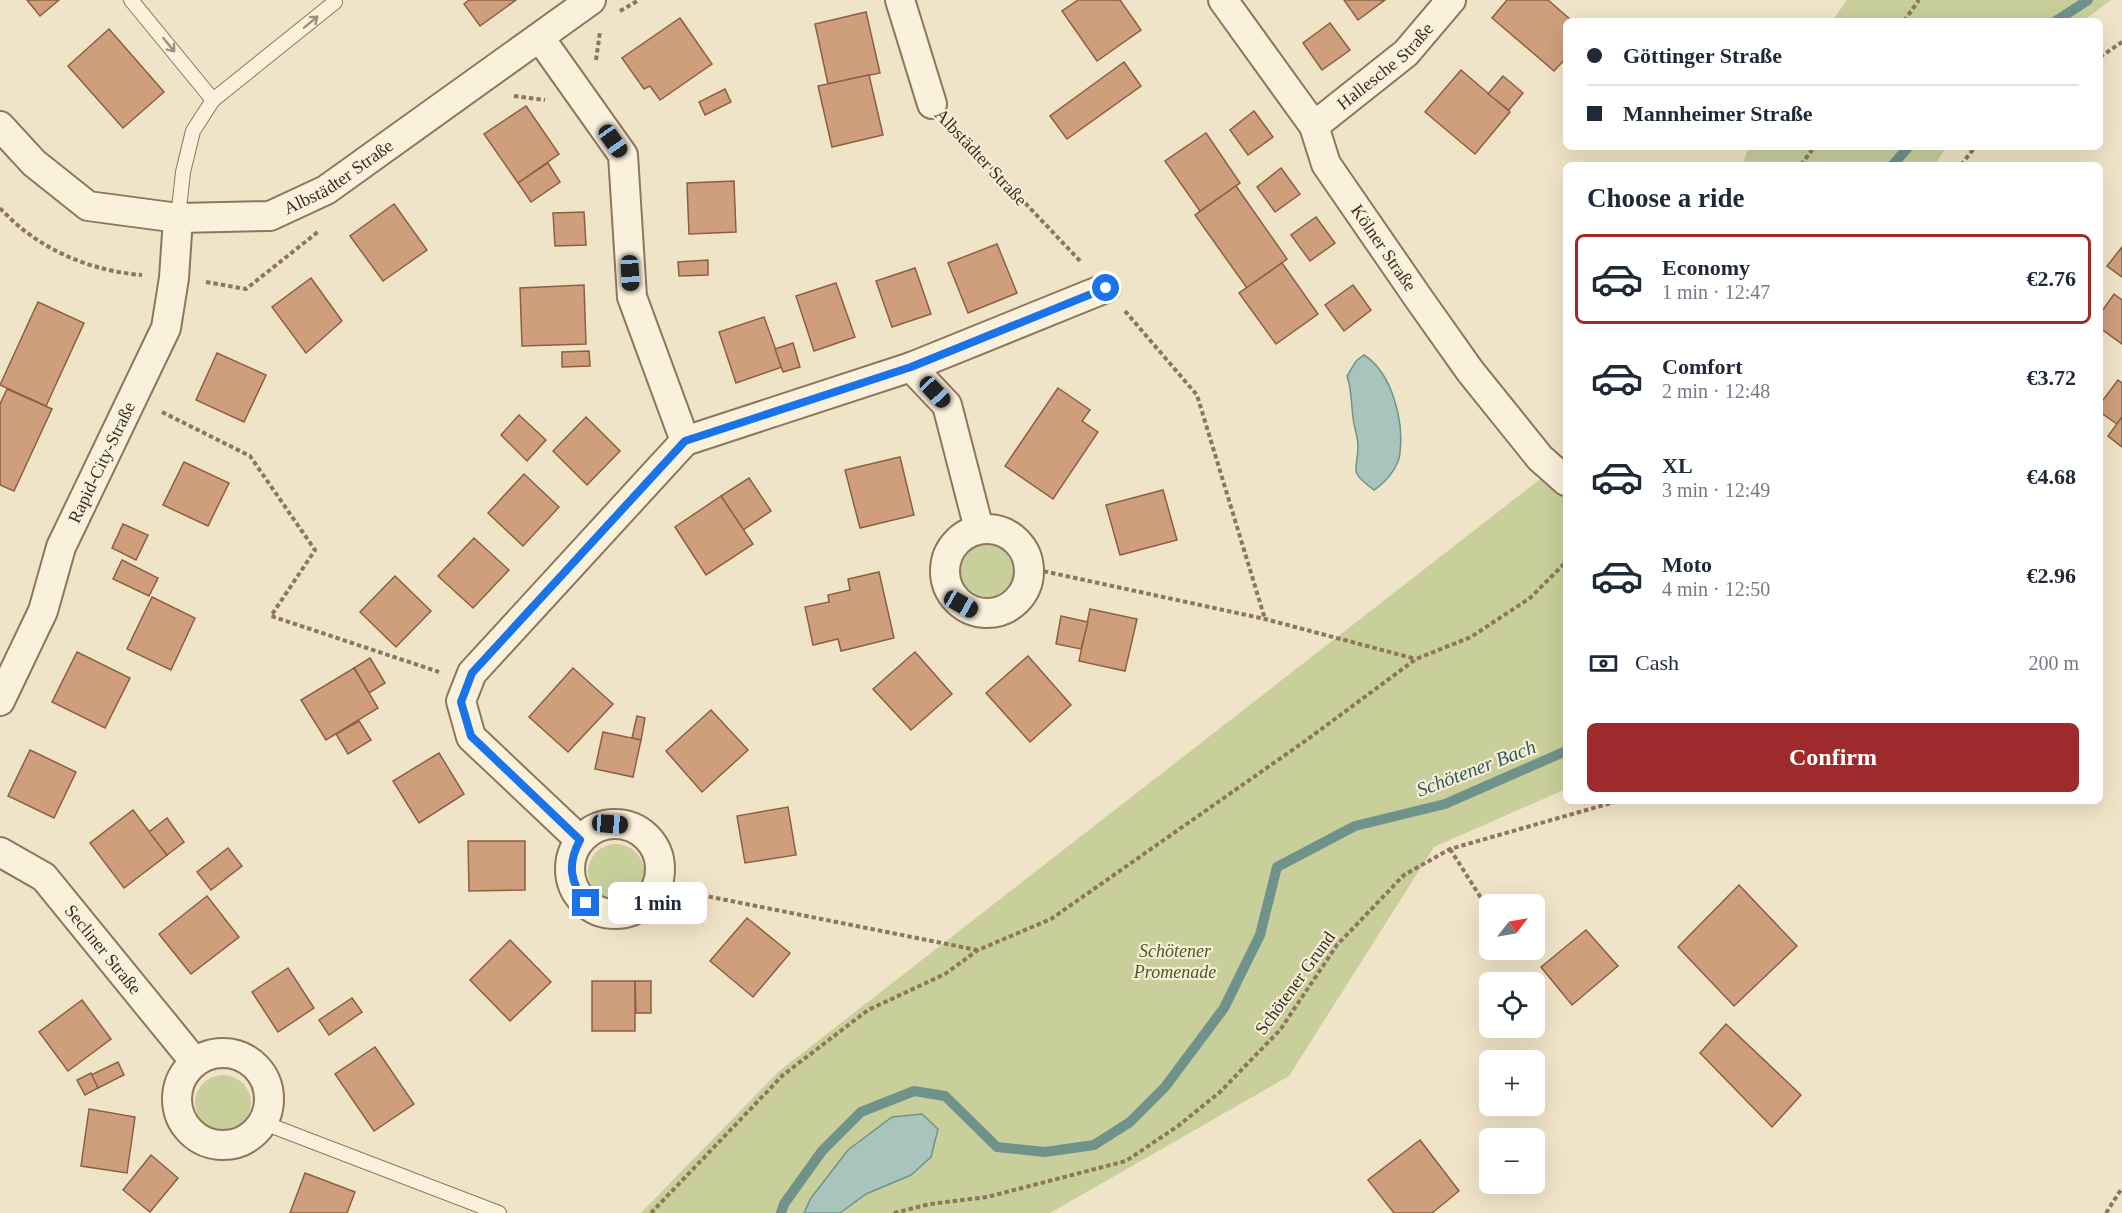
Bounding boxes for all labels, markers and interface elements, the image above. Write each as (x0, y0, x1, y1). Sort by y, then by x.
one-way arrow (303, 15, 319, 28)
street label: Hallesche Straße (1333, 19, 1437, 114)
one-way arrow (162, 37, 175, 53)
text: Göttinger Straße (1623, 43, 1782, 68)
text: Mannheimer Straße (1623, 101, 1813, 126)
street label: Albstädter Straße (931, 104, 1031, 210)
car (595, 121, 631, 161)
street label: Albstädter Straße (280, 135, 397, 218)
text: Choose a ride (1587, 183, 1745, 213)
street label: Kölner Straße (1347, 201, 1420, 295)
icon: car (1590, 252, 1644, 306)
car (620, 255, 640, 291)
text: Economy (1662, 255, 1750, 280)
text: €2.76 (2027, 266, 2076, 291)
route start (1092, 274, 1119, 301)
text: 1 min · 12:47 (1662, 281, 1770, 303)
icon: car (1590, 351, 1644, 405)
text: Comfort (1662, 354, 1743, 379)
text: €3.72 (2027, 365, 2076, 390)
car (916, 373, 954, 411)
text: 2 min · 12:48 (1662, 380, 1770, 402)
street label: Rapid-City-Straße (64, 399, 139, 526)
icon: car (1590, 450, 1644, 504)
text: XL (1662, 453, 1693, 478)
text: €4.68 (2027, 464, 2076, 489)
text: 3 min · 12:49 (1662, 479, 1770, 501)
icon: car (1590, 549, 1644, 603)
text: Moto (1662, 552, 1712, 577)
text: €2.96 (2027, 563, 2076, 588)
text: 4 min · 12:50 (1662, 578, 1770, 600)
car (941, 587, 981, 621)
icon: cash (1587, 647, 1620, 680)
text: Cash (1635, 650, 1679, 675)
text: 200 m (2028, 652, 2079, 674)
button: Confirm (1587, 723, 2079, 792)
water label: Schötener Bach (1413, 735, 1539, 801)
car (591, 814, 629, 834)
callout: 1 min (607, 882, 706, 924)
route end (572, 889, 599, 916)
text: 1 min (633, 892, 682, 914)
north arrow (1479, 894, 1545, 960)
map controls (1479, 894, 1545, 1194)
street label: Secliner Straße (61, 901, 145, 998)
street label: Schötener Grund (1251, 928, 1339, 1038)
park label: Schötener Promenade (1133, 941, 1216, 982)
button: locate (1479, 972, 1545, 1038)
button: + (1479, 1050, 1545, 1116)
button: − (1479, 1128, 1545, 1194)

